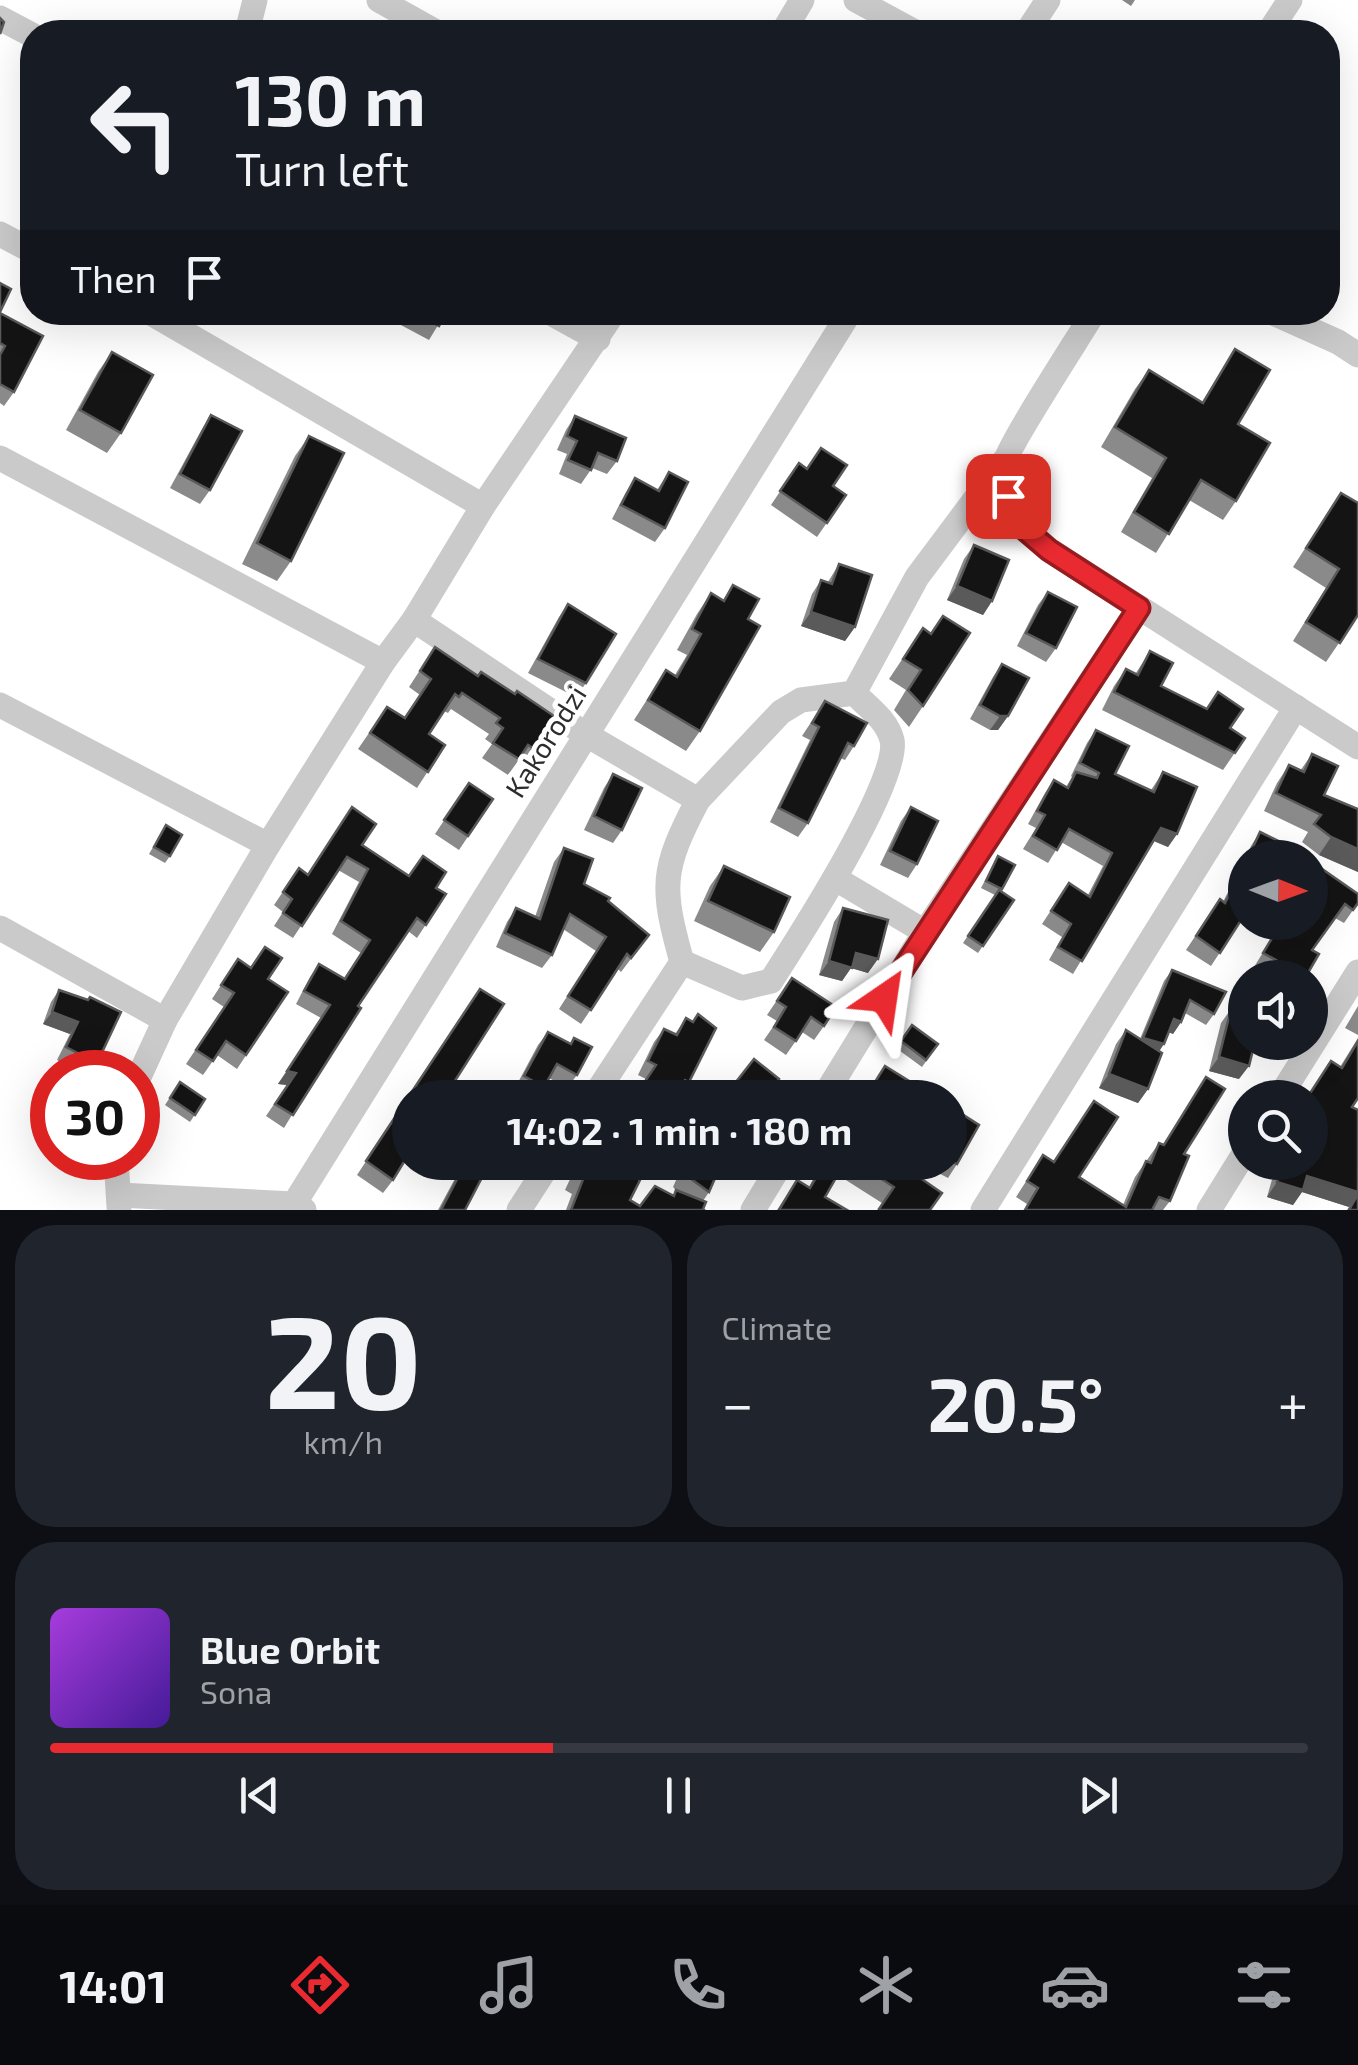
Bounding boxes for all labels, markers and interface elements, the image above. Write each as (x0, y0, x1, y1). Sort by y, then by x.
text: 130 m (235, 56, 426, 140)
icon: left (70, 60, 200, 190)
text: Turn left (235, 141, 409, 195)
icon: arrive (177, 250, 232, 305)
text: Then (70, 255, 157, 301)
pin (966, 454, 1051, 539)
icon: arrive (981, 469, 1036, 524)
street label: Kakorodzi (497, 679, 593, 803)
north arrow (1228, 840, 1328, 940)
map controls (1228, 840, 1328, 1180)
position arrow (832, 946, 936, 1050)
button: sound (1228, 960, 1328, 1060)
speed limit sign: 30 (30, 1050, 160, 1180)
button: search (1228, 1080, 1328, 1180)
text: 14:02 · 1 min · 180 m (507, 1107, 852, 1153)
text: 20 (264, 1279, 422, 1435)
text: Climate (722, 1308, 832, 1346)
text: 20.5° (927, 1357, 1104, 1447)
text: − (722, 1369, 754, 1435)
text: + (1278, 1369, 1308, 1435)
text: km/h (304, 1422, 383, 1460)
text: Blue Orbit (200, 1626, 380, 1672)
text: Sona (200, 1672, 272, 1710)
icon: previous (232, 1768, 287, 1823)
icon: pause (651, 1768, 706, 1823)
icon: next (1071, 1768, 1126, 1823)
icon: directions (285, 1950, 355, 2020)
icon: music (474, 1950, 544, 2020)
icon: phone (663, 1950, 733, 2020)
icon: climate (851, 1950, 921, 2020)
icon: car (1040, 1950, 1110, 2020)
icon: filters (1229, 1950, 1299, 2020)
text: 14:01 (59, 1958, 167, 2012)

